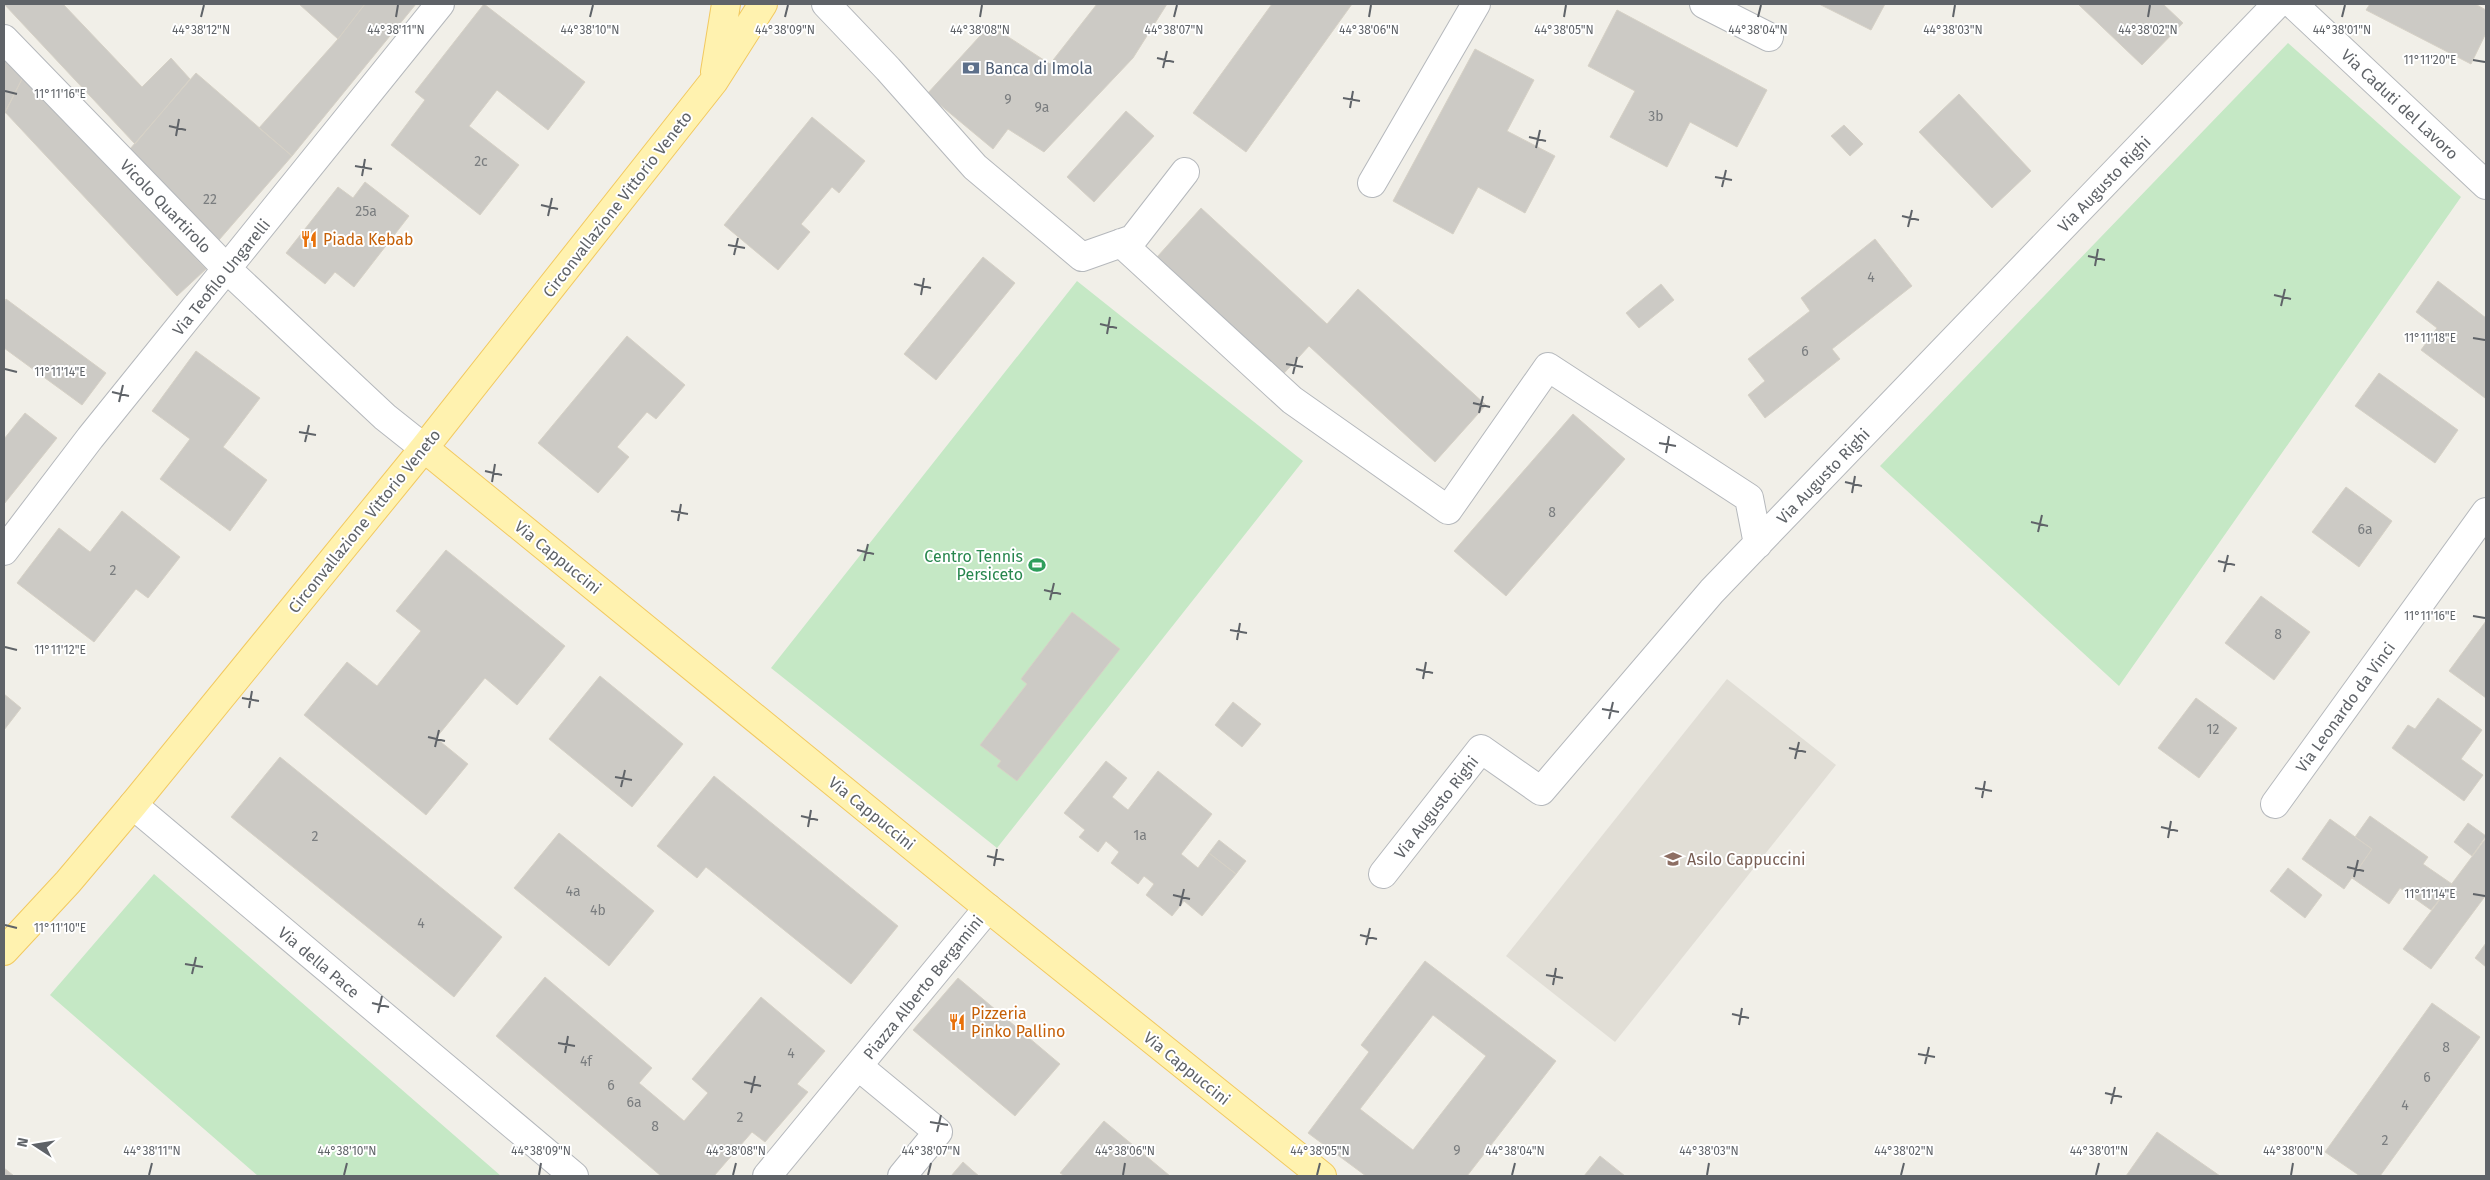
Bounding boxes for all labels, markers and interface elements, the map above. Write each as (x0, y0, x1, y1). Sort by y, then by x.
text: 44°38'12"N (172, 23, 230, 37)
text: 44°38'11"N (367, 23, 425, 37)
text: 44°38'10"N (561, 23, 619, 37)
text: 44°38'09"N (755, 23, 815, 37)
text: 44°38'08"N (950, 23, 1010, 37)
text: 44°38'07"N (1145, 23, 1203, 37)
text: 44°38'06"N (1339, 23, 1399, 37)
text: 44°38'05"N (1534, 23, 1594, 37)
text: 44°38'04"N (1728, 23, 1788, 37)
text: 44°38'03"N (1923, 23, 1983, 37)
text: 44°38'02"N (2118, 23, 2178, 37)
text: 44°38'01"N (2313, 23, 2371, 37)
street label: Via Caduti del Lavoro (2337, 45, 2462, 163)
text: 11°11'20"E (2403, 53, 2457, 67)
bank icon: Banca di Imola (961, 58, 981, 78)
place label: Banca di Imola (985, 59, 1093, 78)
text: 11°11'16"E (34, 87, 86, 101)
house number: 9 (1004, 91, 1012, 108)
house number: 9a (1035, 99, 1049, 116)
street label: Circonvallazione Vittorio Veneto (539, 107, 696, 301)
house number: 3b (1648, 108, 1664, 125)
street label: Via Augusto Righi (2054, 133, 2155, 236)
house number: 2c (474, 153, 488, 170)
street label: Vicolo Quartirolo (116, 156, 215, 257)
house number: 22 (203, 191, 217, 208)
house number: 25a (355, 203, 377, 220)
street label: Via Teofilo Ungarelli (169, 215, 274, 339)
restaurant icon: Piada Kebab (299, 229, 319, 249)
place label: Piada Kebab (323, 230, 414, 249)
house number: 4 (1867, 269, 1875, 286)
text: 11°11'18"E (2404, 331, 2456, 345)
house number: 6 (1801, 343, 1809, 360)
text: 11°11'14"E (34, 365, 86, 379)
street label: Via Augusto Righi (1773, 425, 1874, 528)
street label: Circonvallazione Vittorio Veneto (284, 426, 444, 617)
house number: 8 (1548, 504, 1556, 521)
street label: Via Cappuccini (511, 517, 605, 598)
house number: 6a (2357, 521, 2373, 538)
place label: Centro Tennis Persiceto (924, 547, 1023, 584)
sports icon: Centro Tennis Persiceto (1027, 555, 1047, 575)
house number: 2 (110, 562, 117, 579)
text: 11°11'16"E (2404, 609, 2456, 623)
house number: 8 (2274, 626, 2282, 643)
street label: Via Leonardo da Vinci (2292, 638, 2399, 776)
text: 11°11'12"E (34, 643, 86, 657)
house number: 12 (2207, 721, 2220, 738)
street label: Via Augusto Righi (1390, 752, 1482, 863)
street label: Via Cappuccini (825, 773, 919, 854)
house number: 1a (1133, 827, 1147, 844)
house number: 2 (312, 828, 319, 845)
school or university icon: Asilo Cappuccini (1663, 849, 1683, 869)
place label: Asilo Cappuccini (1687, 850, 1806, 869)
house number: 4a (565, 883, 581, 900)
text: 11°11'14"E (2404, 887, 2456, 901)
house number: 4b (590, 902, 606, 919)
street label: Piazza Alberto Bergamini (859, 911, 987, 1063)
house number: 4 (417, 915, 425, 932)
text: 11°11'10"E (34, 921, 86, 935)
street label: Via della Pace (274, 923, 363, 1002)
place label: Pizzeria Pinko Pallino (971, 1004, 1065, 1041)
restaurant icon: Pizzeria Pinko Pallino (947, 1012, 967, 1032)
street label: Via Cappuccini (1140, 1028, 1234, 1109)
house number: 8 (2442, 1039, 2450, 1056)
house number: 4 (787, 1045, 795, 1062)
house number: 4f (580, 1053, 593, 1070)
house number: 6 (2423, 1069, 2431, 1086)
house number: 6 (607, 1077, 615, 1094)
house number: 6a (626, 1094, 642, 1111)
house number: 4 (2401, 1097, 2409, 1114)
house number: 2 (737, 1109, 744, 1126)
house number: 8 (651, 1118, 659, 1135)
north arrow (10, 1120, 60, 1170)
house number: 2 (2382, 1132, 2389, 1149)
text: N (13, 1136, 32, 1149)
house number: 9 (1453, 1142, 1461, 1159)
text: 44°38'11"N (123, 1144, 181, 1158)
text: 44°38'10"N (318, 1144, 376, 1158)
text: 44°38'09"N (511, 1144, 571, 1158)
text: 44°38'08"N (706, 1144, 766, 1158)
text: 44°38'07"N (902, 1144, 960, 1158)
text: 44°38'06"N (1095, 1144, 1155, 1158)
text: 44°38'05"N (1290, 1144, 1350, 1158)
text: 44°38'04"N (1485, 1144, 1545, 1158)
text: 44°38'03"N (1679, 1144, 1739, 1158)
text: 44°38'02"N (1874, 1144, 1934, 1158)
text: 44°38'01"N (2070, 1144, 2128, 1158)
text: 44°38'00"N (2263, 1144, 2323, 1158)

